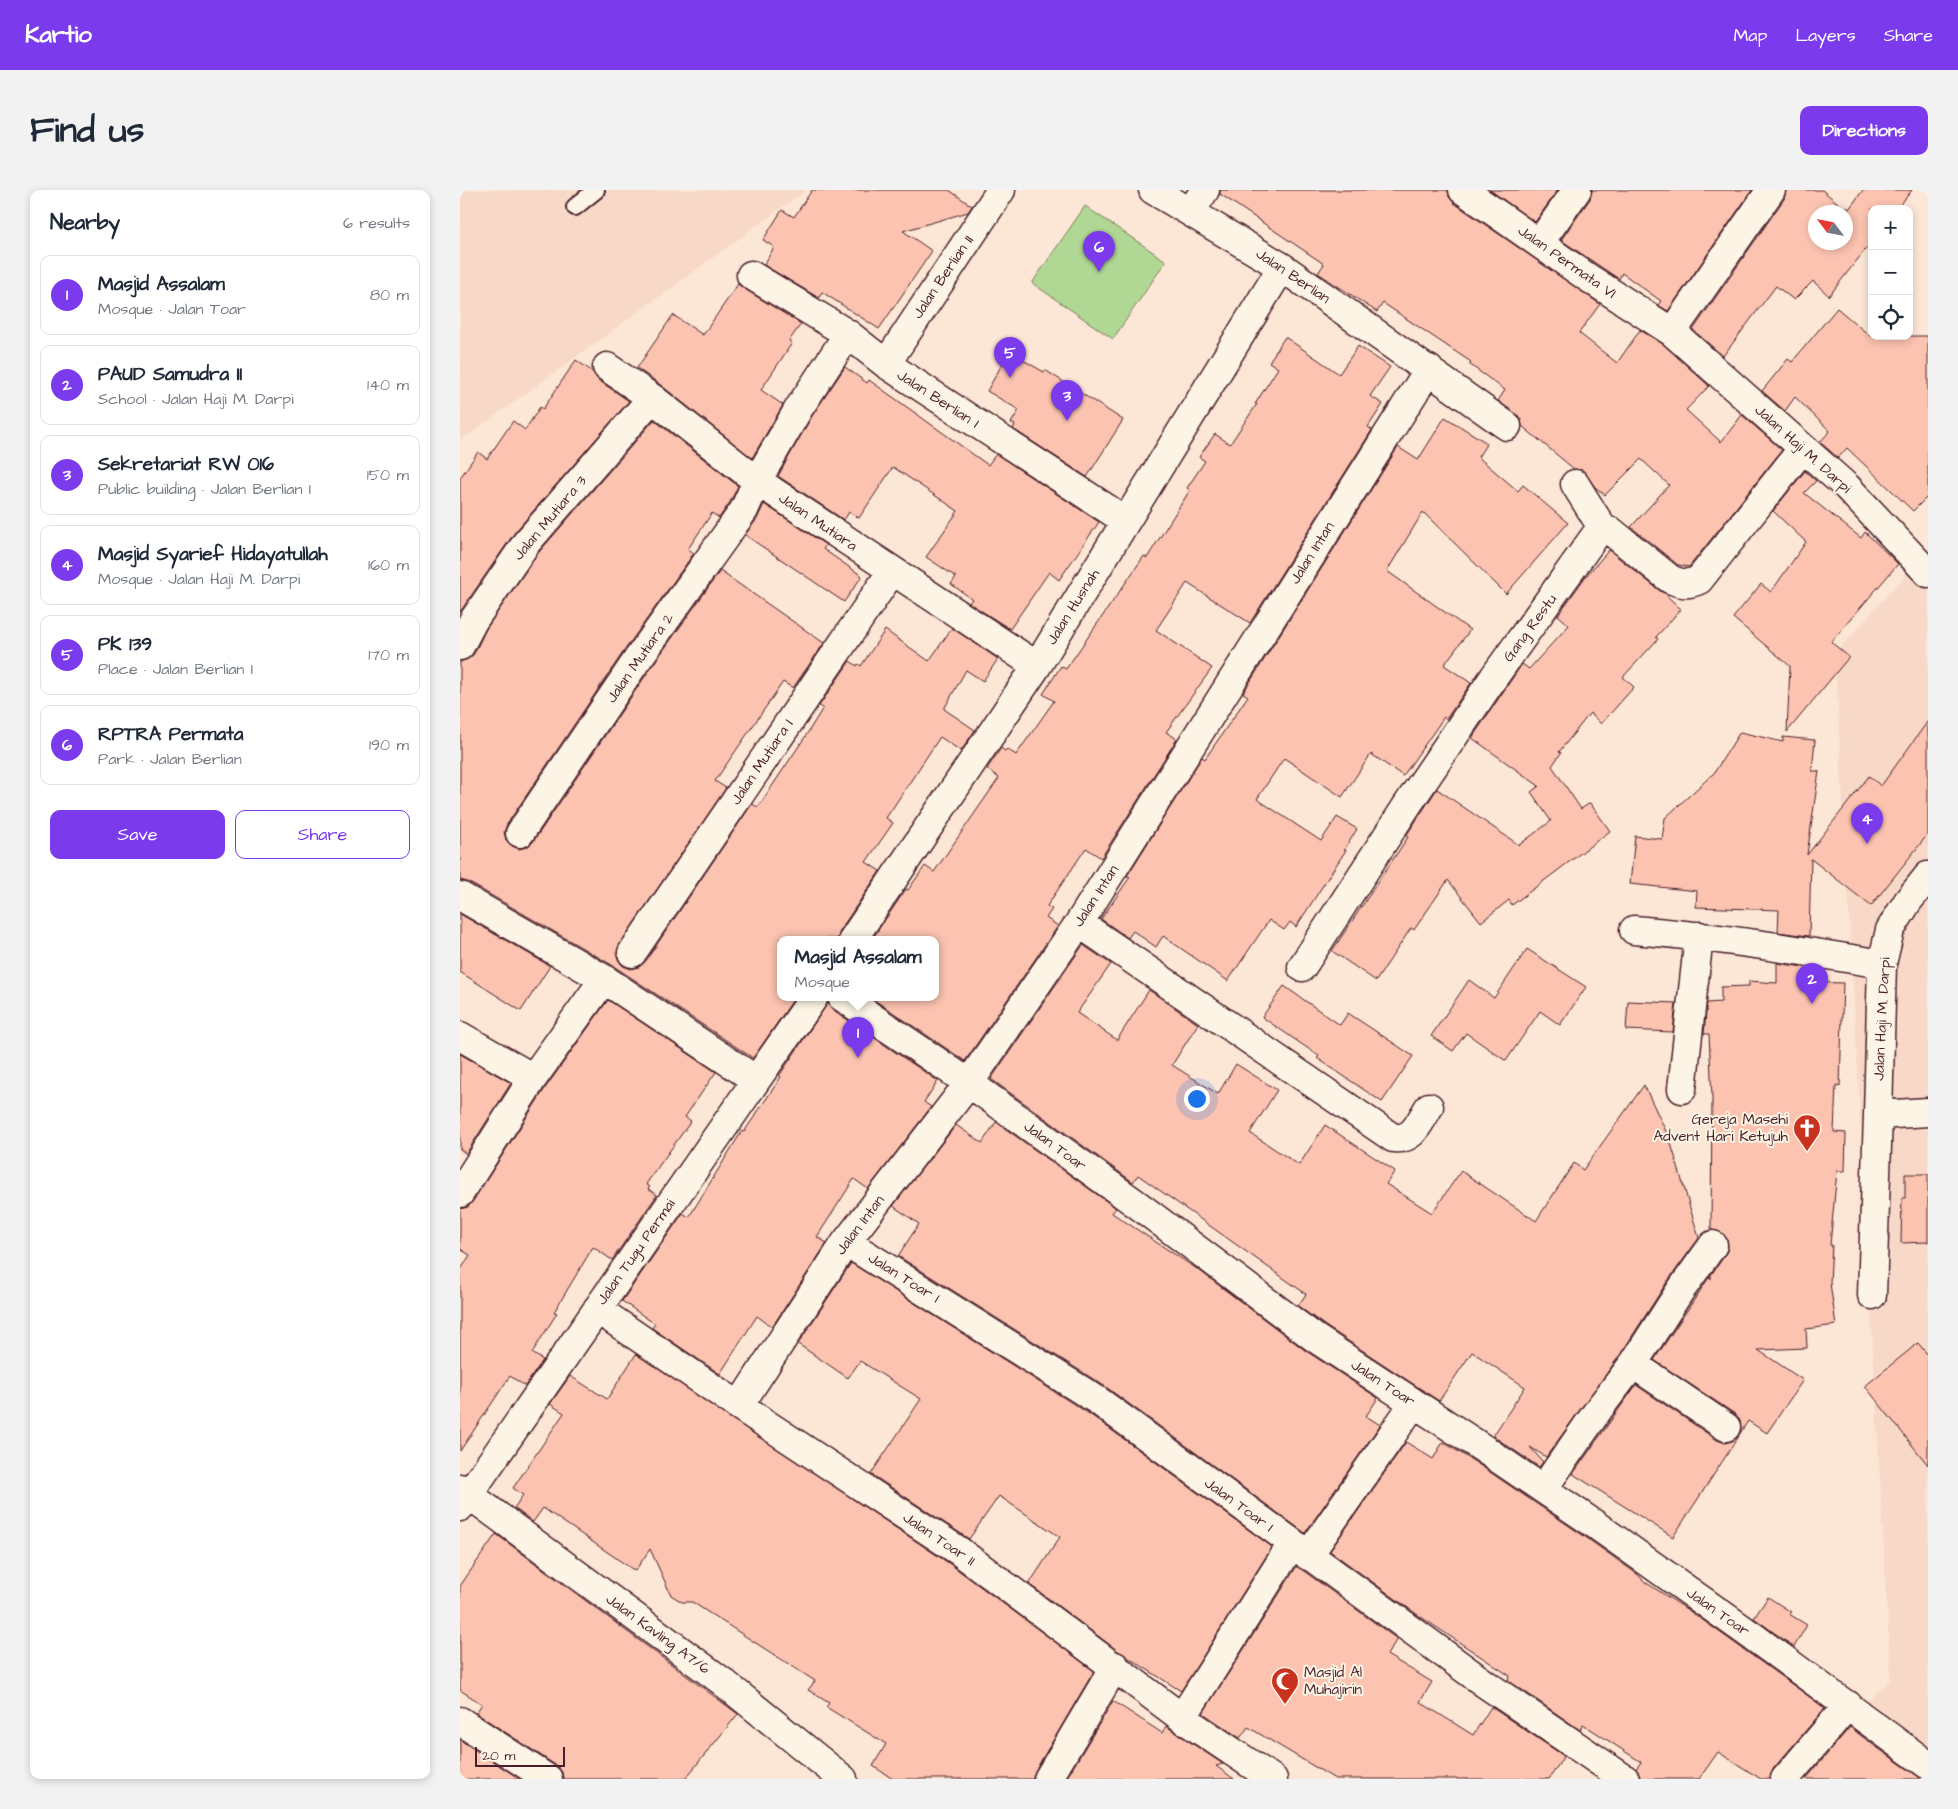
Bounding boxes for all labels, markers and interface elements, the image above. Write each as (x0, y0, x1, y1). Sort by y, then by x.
text: Kartio (25, 18, 92, 52)
text: Map (1733, 23, 1767, 48)
text: Layers (1795, 23, 1856, 48)
text: Share (1884, 23, 1933, 48)
text: Find us (30, 106, 144, 155)
button: Directions (1800, 106, 1928, 155)
north arrow (1808, 205, 1853, 250)
map controls (1868, 205, 1913, 340)
button: + (1868, 205, 1913, 250)
text: Nearby (50, 208, 120, 237)
text: 6 results (343, 212, 410, 234)
street label: Jalan Permata VI (1514, 220, 1620, 304)
street label: Jalan Berlian II (907, 231, 979, 323)
pin: 6 (1083, 231, 1115, 272)
street label: Jalan Berlian (1252, 243, 1335, 309)
button: − (1868, 250, 1913, 295)
text: Masjid Assalam (98, 271, 225, 298)
text: 1 (66, 284, 68, 306)
text: 80 m (370, 284, 409, 306)
button: locate (1868, 295, 1913, 340)
text: Mosque · Jalan Toar (98, 298, 246, 320)
pin: 5 (994, 337, 1026, 378)
text: PAUD Samudra II (98, 361, 242, 388)
street label: Jalan Berlian I (893, 365, 983, 433)
text: 2 (62, 374, 72, 396)
text: 140 m (367, 374, 409, 396)
pin: 3 (1051, 380, 1083, 421)
text: School · Jalan Haji M. Darpi (98, 388, 294, 410)
street label: Jalan Haji M. Darpi (1750, 400, 1856, 499)
text: Sekretariat RW 016 (98, 451, 274, 478)
text: 3 (63, 464, 71, 486)
text: 150 m (367, 464, 409, 486)
street label: Jalan Mutiara 3 (508, 471, 592, 565)
text: Public building · Jalan Berlian I (98, 478, 311, 500)
street label: Jalan Mutiara (774, 488, 862, 556)
street label: Jalan Intan (1285, 517, 1340, 588)
text: Masjid Syarief Hidayatullah (98, 541, 328, 568)
text: 4 (62, 554, 72, 576)
text: 160 m (368, 554, 409, 576)
street label: Jalan Husnah (1041, 565, 1105, 649)
text: Mosque · Jalan Haji M. Darpi (98, 568, 300, 590)
street label: Gang Restu (1498, 589, 1563, 667)
street label: Jalan Mutiara 2 (601, 608, 679, 707)
text: PK 139 (98, 631, 152, 658)
text: 5 (61, 644, 73, 666)
text: 170 m (368, 644, 409, 666)
text: Place · Jalan Berlian I (98, 658, 253, 680)
street label: Jalan Mutiara I (726, 715, 798, 809)
text: RPTRA Permata (98, 721, 244, 748)
text: 6 (62, 734, 72, 756)
text: 190 m (369, 734, 409, 756)
text: Park · Jalan Berlian (98, 748, 242, 770)
pin: 4 (1851, 803, 1883, 844)
button: Save (50, 810, 225, 859)
button: Share (235, 810, 410, 859)
street label: Jalan Intan (1068, 860, 1124, 931)
popup (777, 936, 939, 1001)
text: Masjid Assalam (795, 944, 921, 971)
street label: Jalan Haji M. Darpi (1868, 956, 1896, 1081)
pin: 2 (1796, 963, 1828, 1004)
text: Mosque (795, 971, 850, 993)
pin: 1 (842, 1017, 874, 1058)
your location (1184, 1086, 1210, 1112)
place label: Gereja Masehi Advent Hari Ketujuh (1653, 1109, 1789, 1147)
church icon: Gereja Masehi Advent Hari Ketujuh (1792, 1113, 1822, 1152)
street label: Jalan Toar (1019, 1116, 1091, 1176)
street label: Jalan Intan (831, 1190, 890, 1259)
street label: Jalan Tugu Permai (592, 1194, 682, 1310)
street label: Jalan Toar I (864, 1248, 944, 1308)
street label: Jalan Toar (1347, 1354, 1419, 1412)
street label: Jalan Toar I (1200, 1473, 1278, 1537)
street label: Jalan Toar II (899, 1507, 979, 1571)
street label: Jalan Toar (1682, 1583, 1754, 1641)
street label: Jalan Kavling A7/6 (601, 1589, 715, 1680)
place label: Masjid Al Muhajirin (1304, 1662, 1363, 1700)
mosque icon: Masjid Al Muhajirin (1270, 1666, 1300, 1705)
scale bar (475, 1744, 565, 1767)
text: 20 m (482, 1746, 515, 1766)

